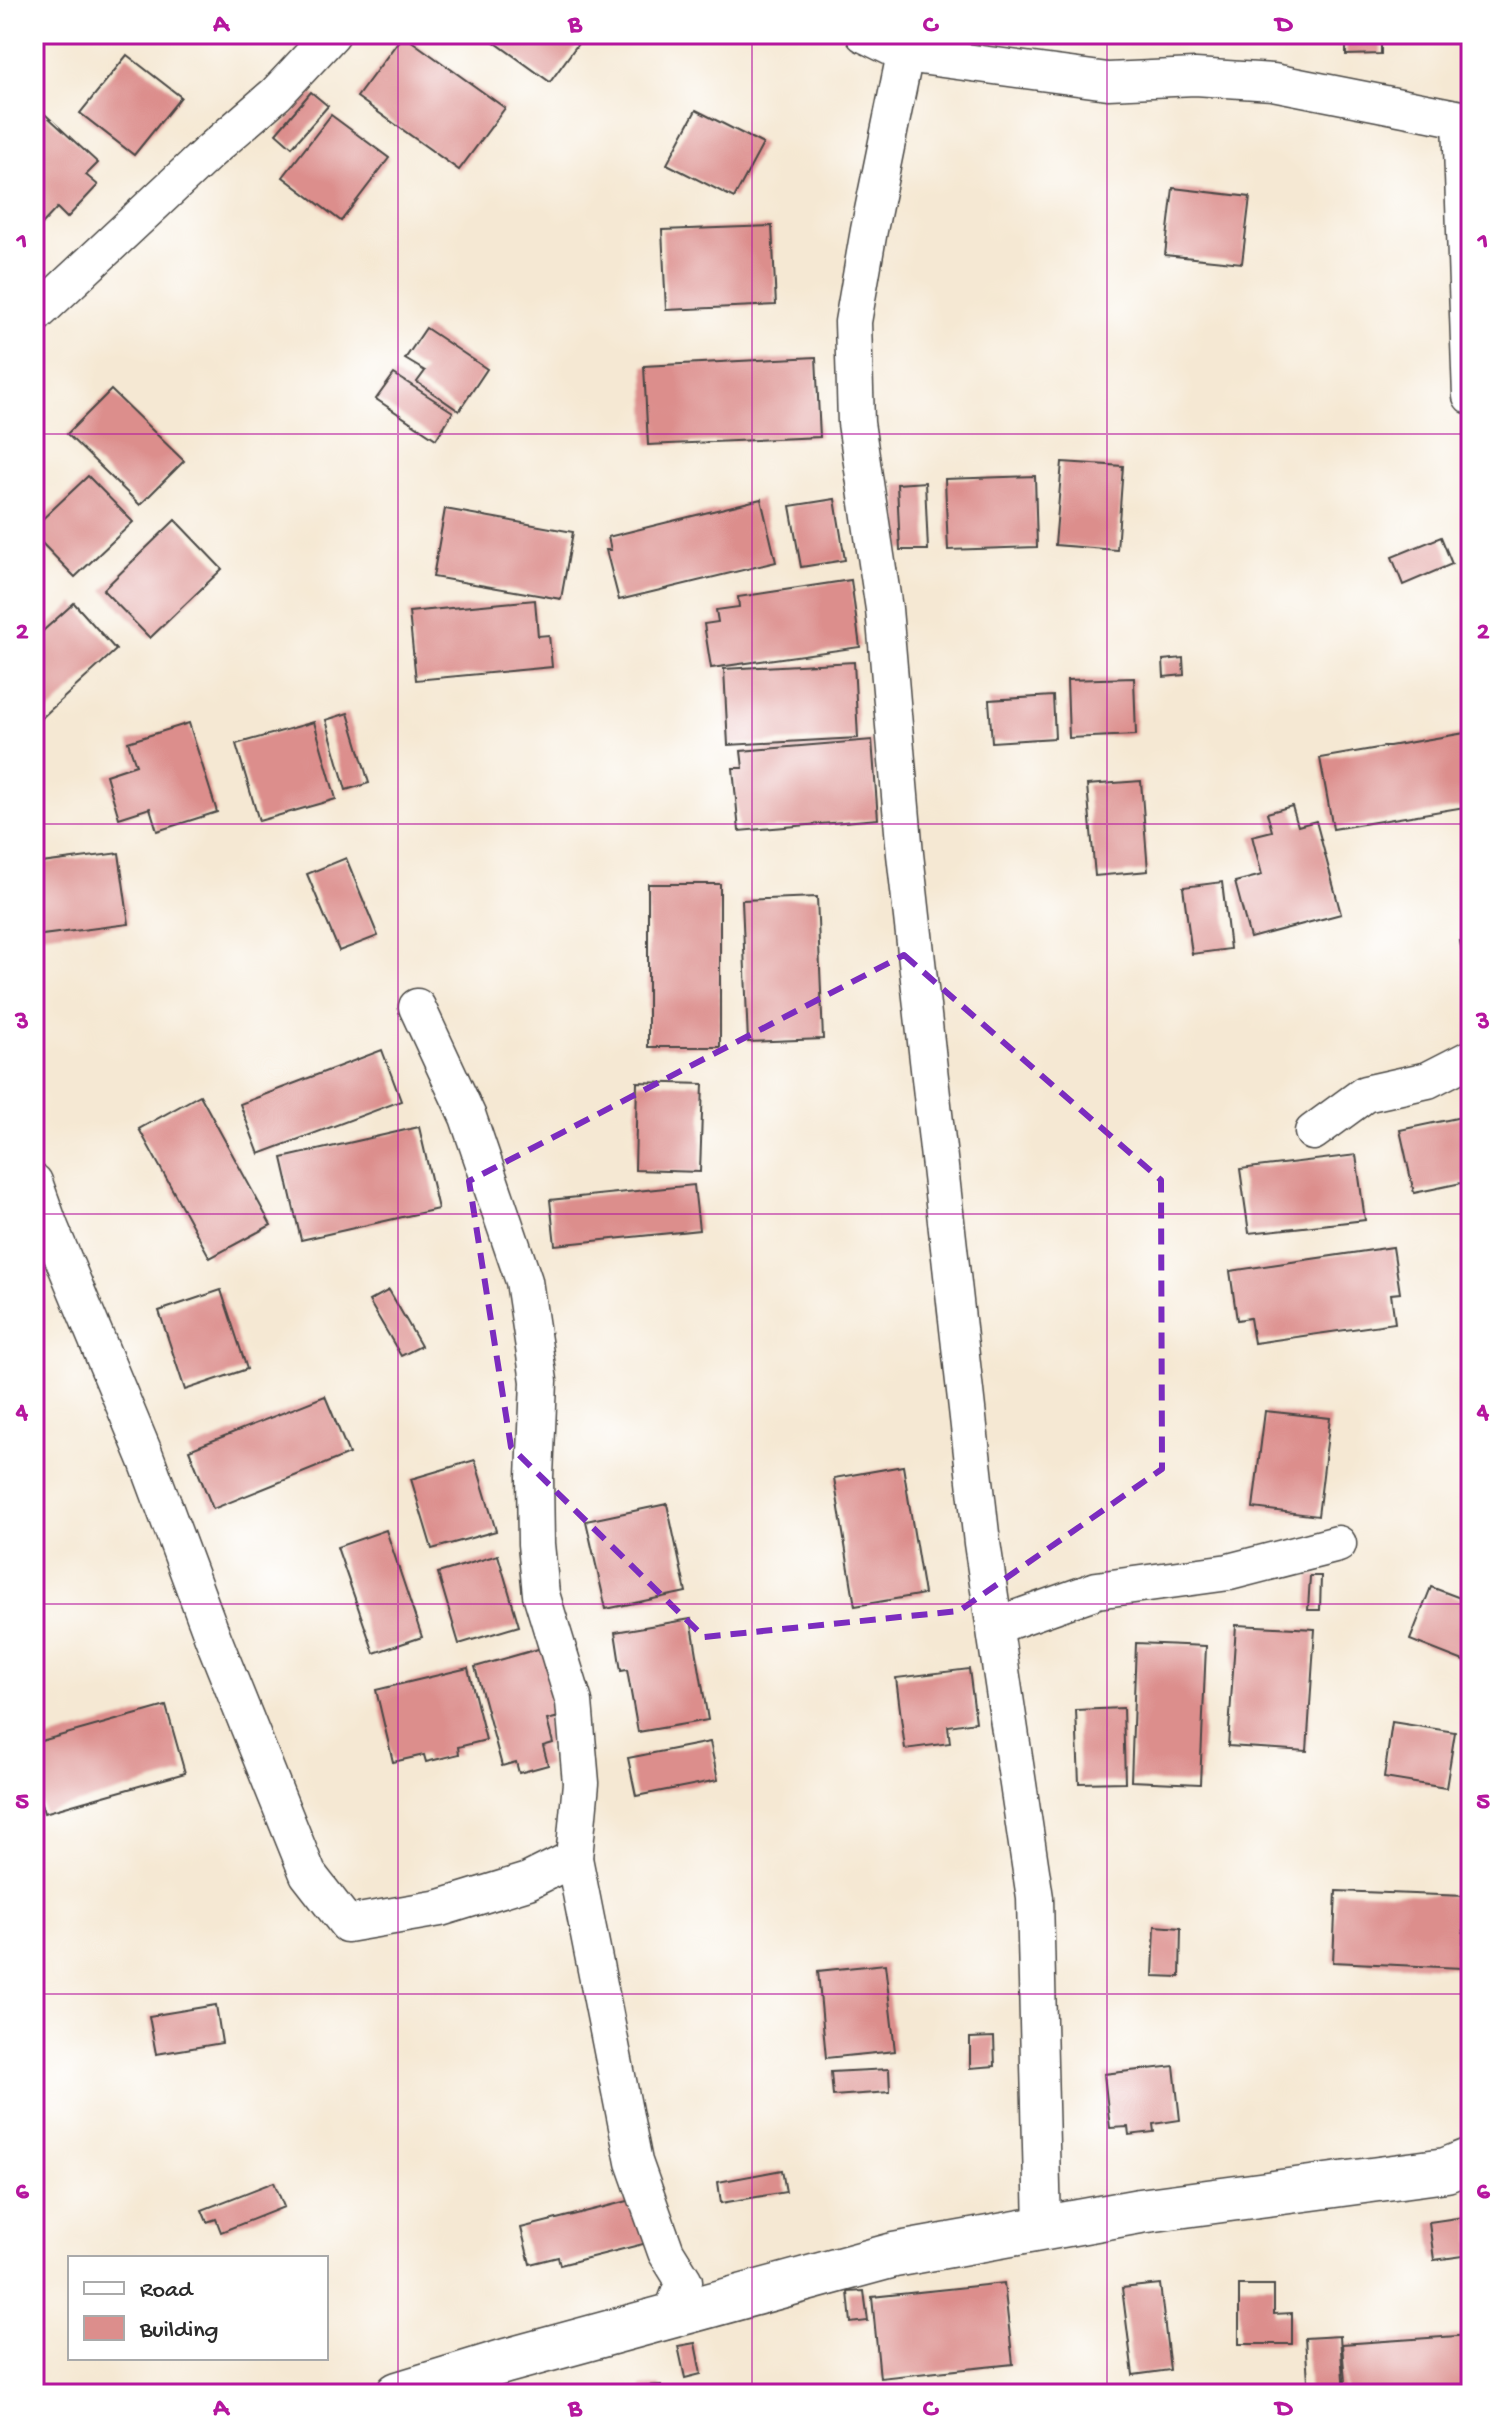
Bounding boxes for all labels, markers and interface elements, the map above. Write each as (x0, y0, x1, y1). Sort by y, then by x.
text: A (212, 11, 230, 42)
text: B (567, 11, 583, 42)
text: C (923, 11, 940, 42)
text: D (1274, 11, 1294, 42)
text: 1 (16, 228, 27, 259)
text: 1 (1477, 228, 1488, 259)
text: 2 (16, 618, 29, 649)
text: 2 (1477, 618, 1490, 649)
text: 3 (14, 1008, 29, 1039)
text: 3 (1475, 1008, 1490, 1039)
text: 4 (15, 1398, 29, 1429)
text: 4 (1476, 1398, 1490, 1429)
text: 5 (15, 1788, 29, 1819)
text: 5 (1476, 1788, 1490, 1819)
text: 6 (15, 2178, 29, 2209)
text: 6 (1476, 2178, 1490, 2209)
legend (68, 2256, 328, 2360)
text: Road (140, 2277, 194, 2306)
text: Building (139, 2317, 218, 2346)
text: A (212, 2395, 230, 2426)
text: B (567, 2395, 583, 2426)
text: C (923, 2395, 940, 2426)
text: D (1274, 2395, 1294, 2426)

